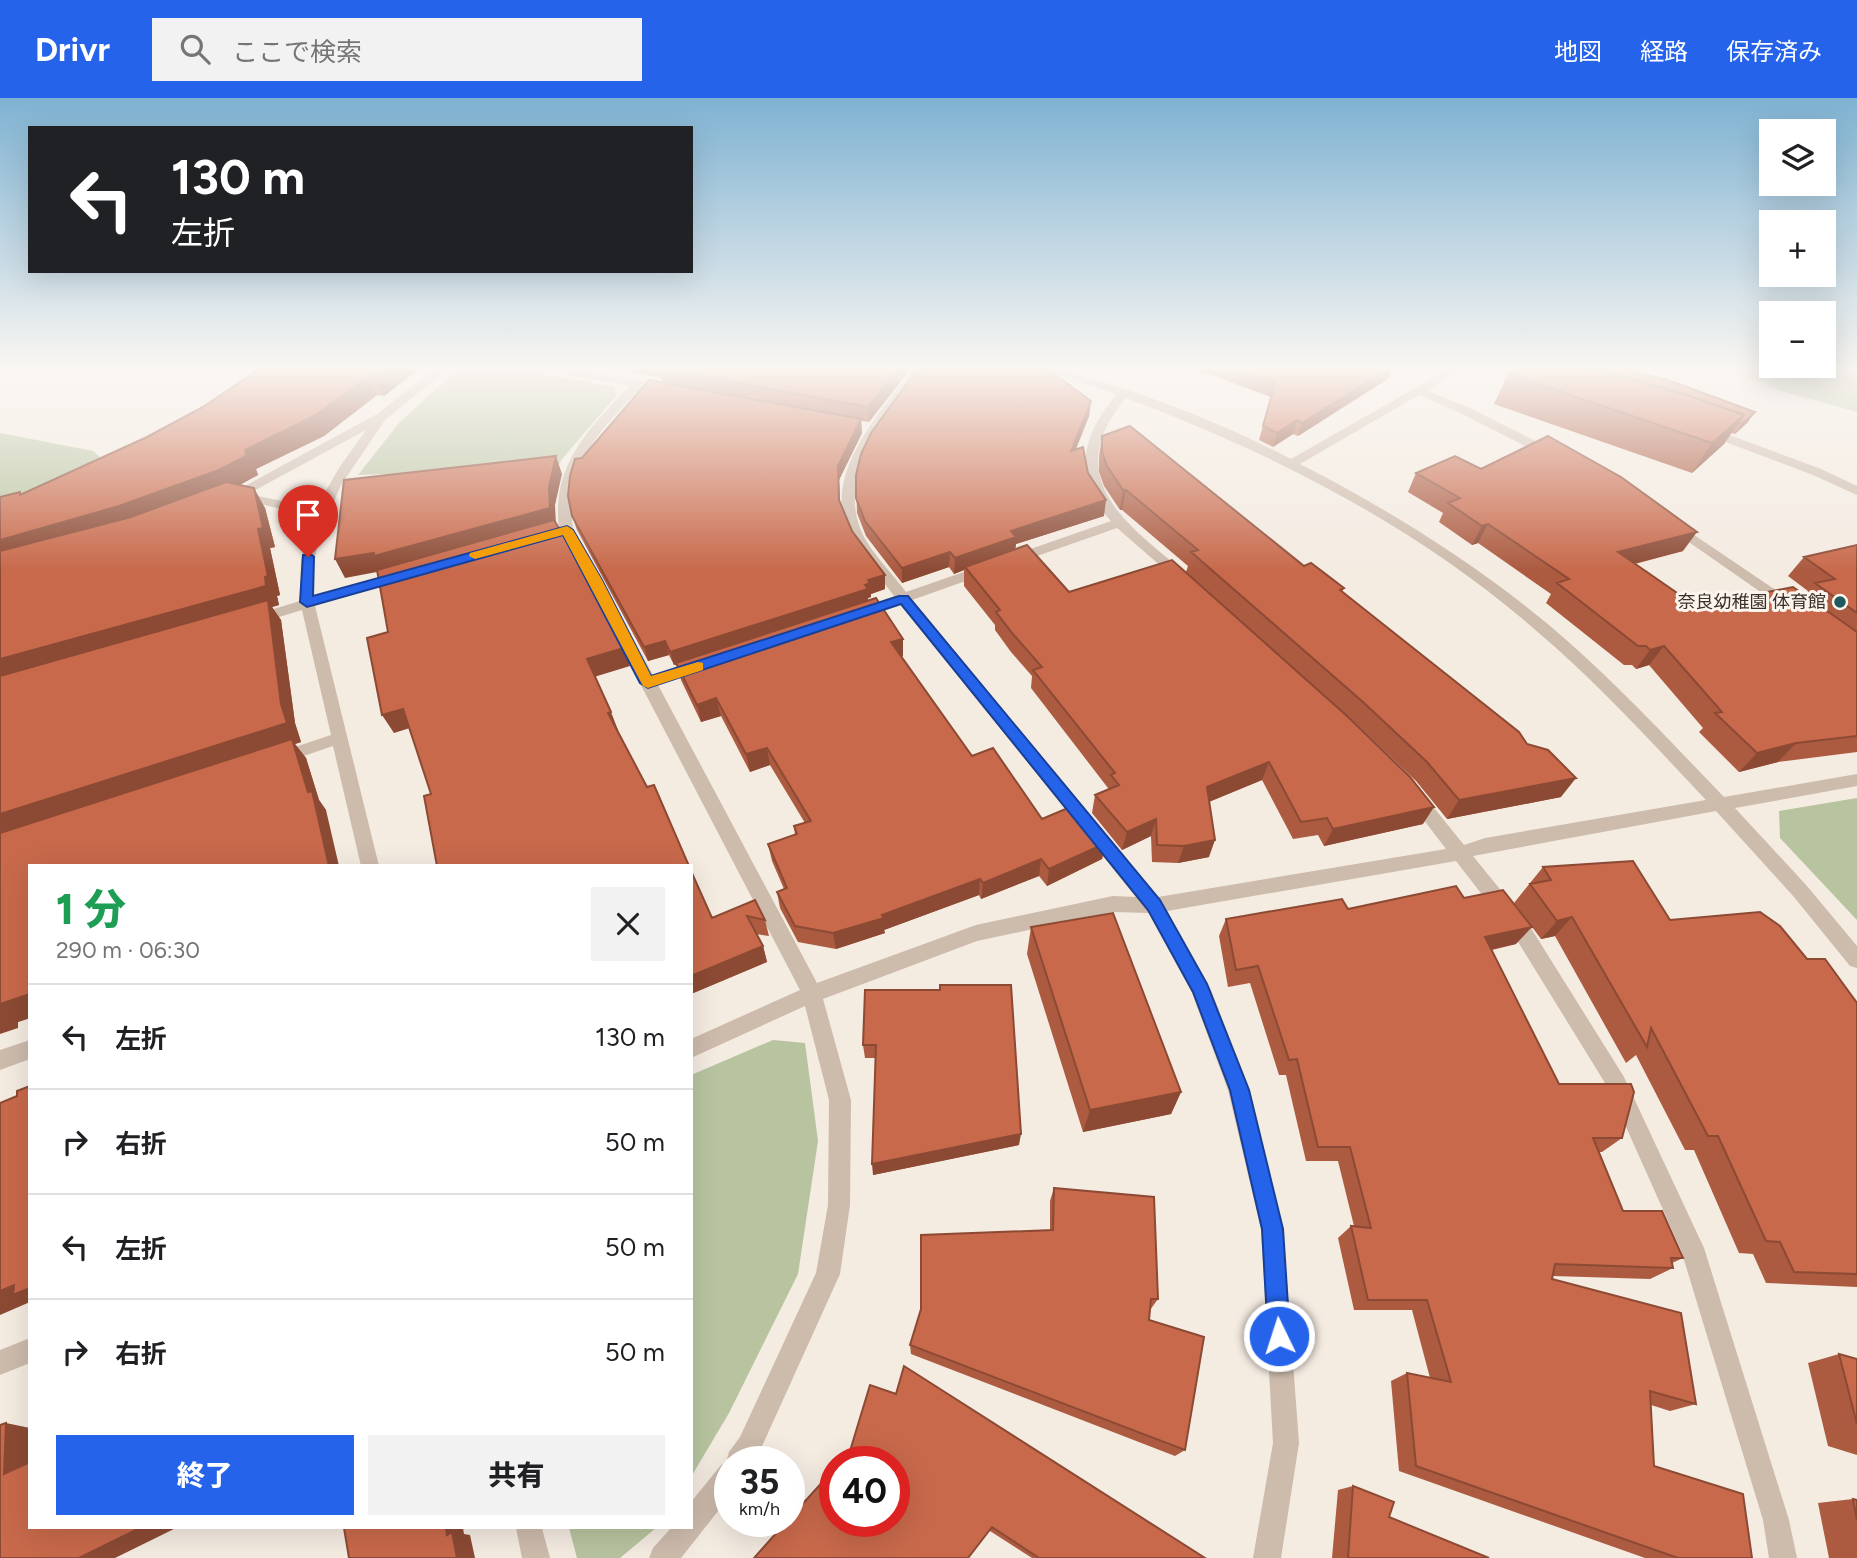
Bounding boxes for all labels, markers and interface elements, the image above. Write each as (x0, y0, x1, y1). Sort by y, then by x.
search box (152, 18, 642, 81)
text: Drivr (35, 30, 110, 69)
icon: search (176, 30, 214, 68)
text: ここで検索 (232, 36, 362, 68)
text: 地図 (1554, 37, 1602, 66)
text: 経路 (1640, 37, 1688, 66)
text: 保存済み (1726, 37, 1822, 66)
map controls (1759, 119, 1836, 378)
button: layers (1759, 119, 1836, 196)
text: 130 m (171, 147, 305, 206)
icon: left (56, 154, 147, 245)
button: + (1759, 210, 1836, 287)
text: 左折 (171, 214, 235, 252)
button: − (1759, 301, 1836, 378)
pin (278, 485, 338, 557)
icon: arrive (289, 496, 327, 534)
place label: 奈良幼稚園 体育館 (1678, 591, 1826, 613)
marker: 奈良幼稚園 体育館 (1832, 594, 1848, 610)
text: 1 分 (56, 884, 126, 935)
button: close (591, 887, 665, 961)
text: 290 m · 06:30 (56, 936, 200, 964)
icon: left (56, 1018, 94, 1056)
text: 130 m (595, 1021, 665, 1053)
text: 左折 (115, 1023, 167, 1055)
icon: right (56, 1123, 94, 1161)
text: 50 m (605, 1126, 665, 1158)
text: 右折 (115, 1128, 167, 1160)
icon: left (56, 1228, 94, 1266)
text: 50 m (605, 1231, 665, 1263)
text: 左折 (115, 1233, 167, 1265)
position arrow (1242, 1299, 1316, 1373)
icon: right (56, 1333, 94, 1371)
text: 50 m (605, 1336, 665, 1368)
text: 右折 (115, 1338, 167, 1370)
button: 終了 (56, 1435, 354, 1515)
button: 共有 (368, 1435, 665, 1515)
speed limit sign: 40 (819, 1446, 910, 1537)
text: 35 (740, 1461, 779, 1503)
text: km/h (739, 1498, 780, 1520)

